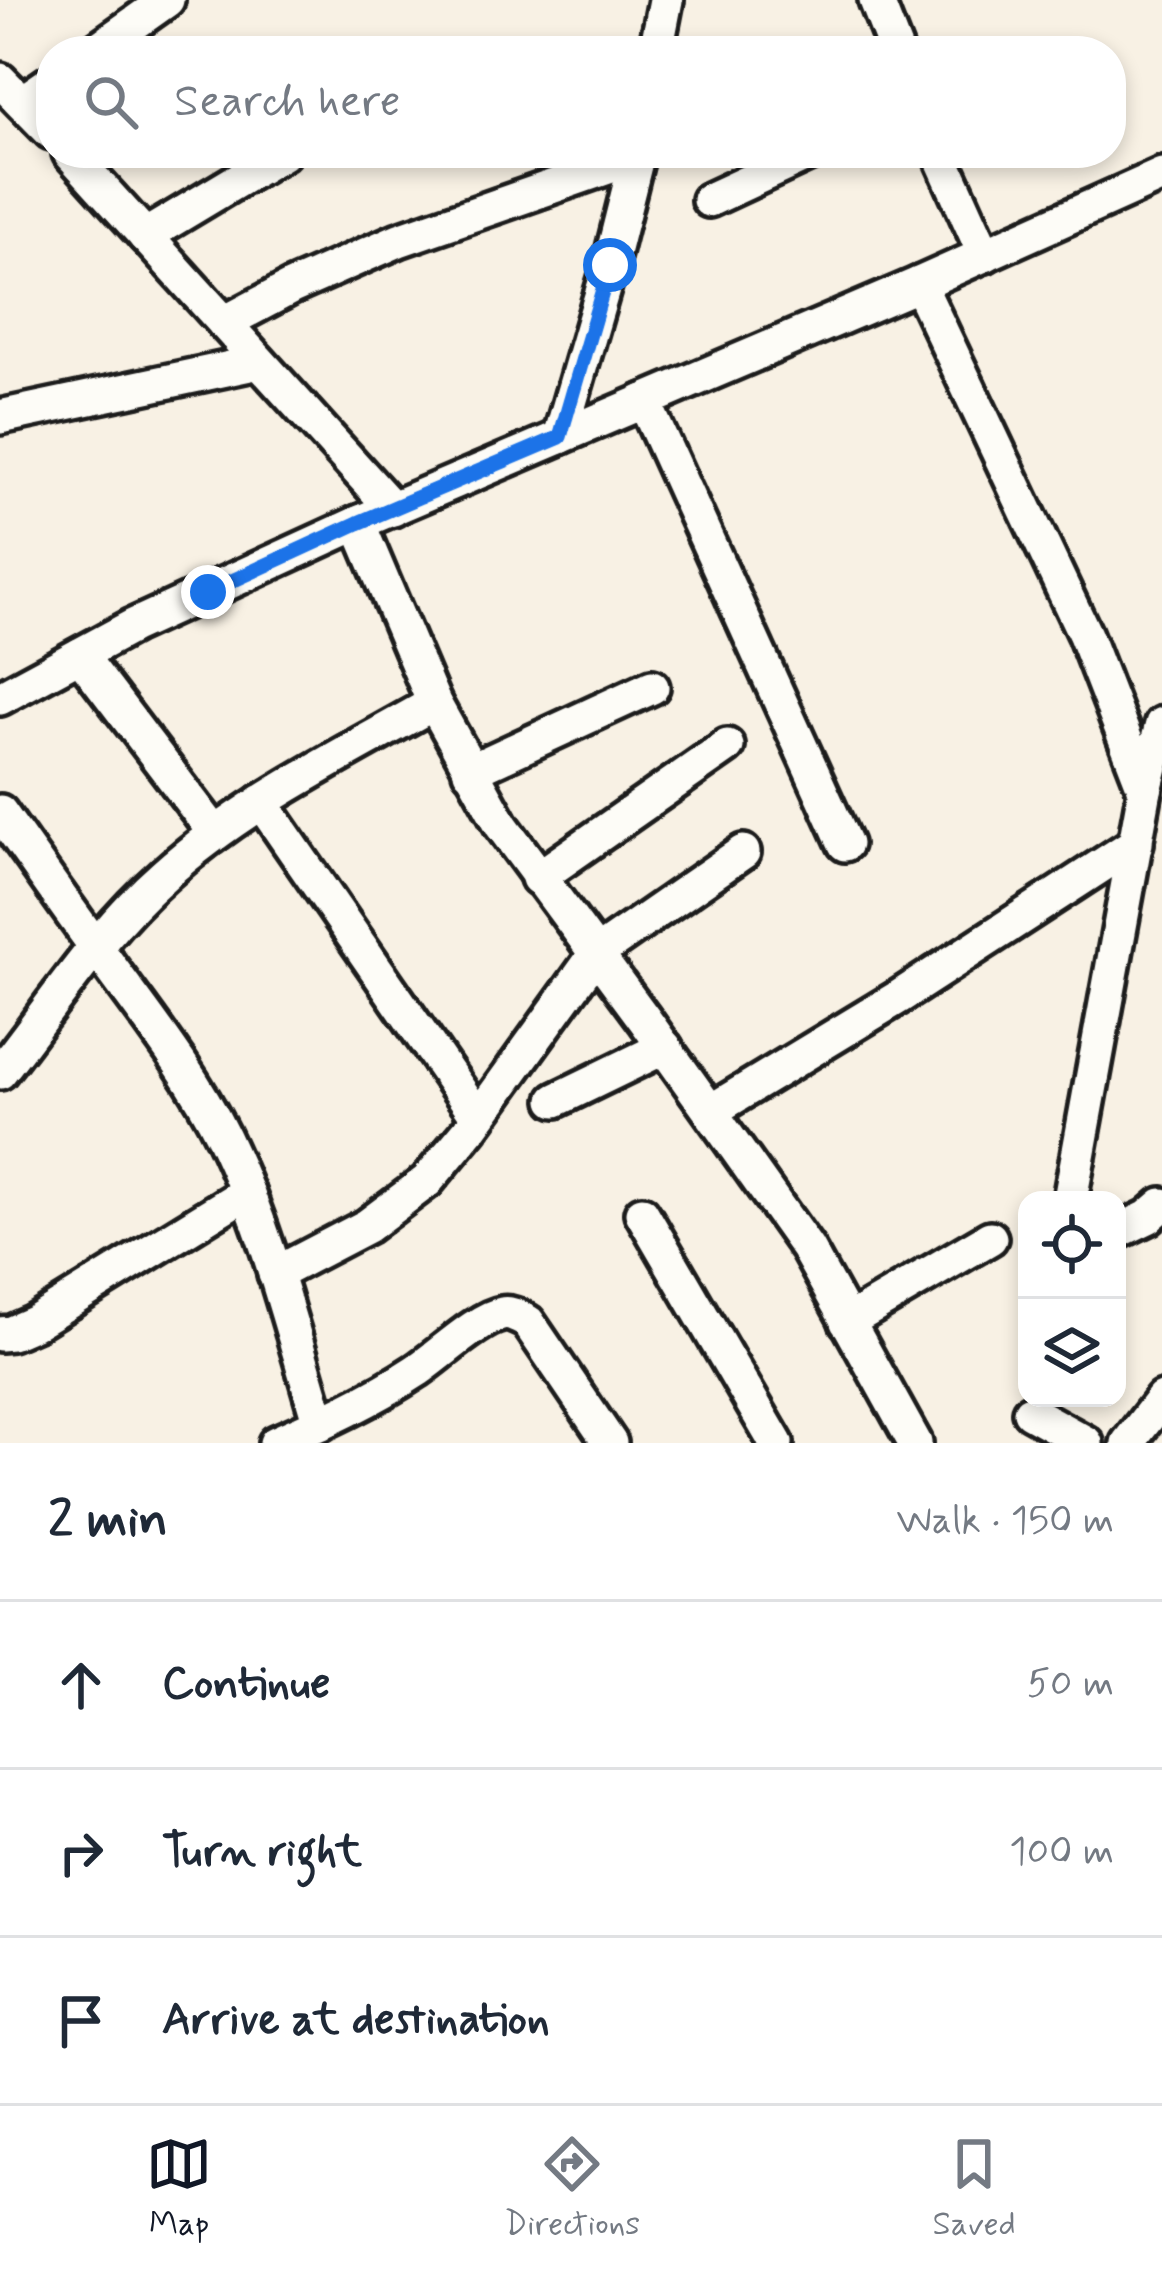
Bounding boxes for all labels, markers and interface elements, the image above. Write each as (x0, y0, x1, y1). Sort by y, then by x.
search box (36, 36, 1126, 168)
icon: search (78, 69, 144, 135)
text: Search here (174, 73, 401, 132)
route start (583, 238, 637, 292)
route end (181, 565, 235, 619)
map controls (1018, 1191, 1126, 1407)
button: locate (1018, 1191, 1126, 1299)
button: layers (1018, 1299, 1126, 1407)
text: 2 min (48, 1488, 168, 1554)
text: Walk · 150 m (896, 1496, 1114, 1547)
icon: ahead (48, 1652, 114, 1718)
text: Continue (162, 1655, 330, 1714)
text: 50 m (1027, 1659, 1114, 1710)
icon: right (48, 1820, 114, 1886)
text: Turn right (162, 1823, 362, 1882)
text: 100 m (1009, 1827, 1114, 1878)
icon: arrive (48, 1988, 114, 2054)
text: Arrive at destination (162, 1991, 550, 2050)
tab: Map (146, 2131, 212, 2247)
tab: Directions (504, 2131, 640, 2247)
tab: Saved (932, 2131, 1016, 2247)

